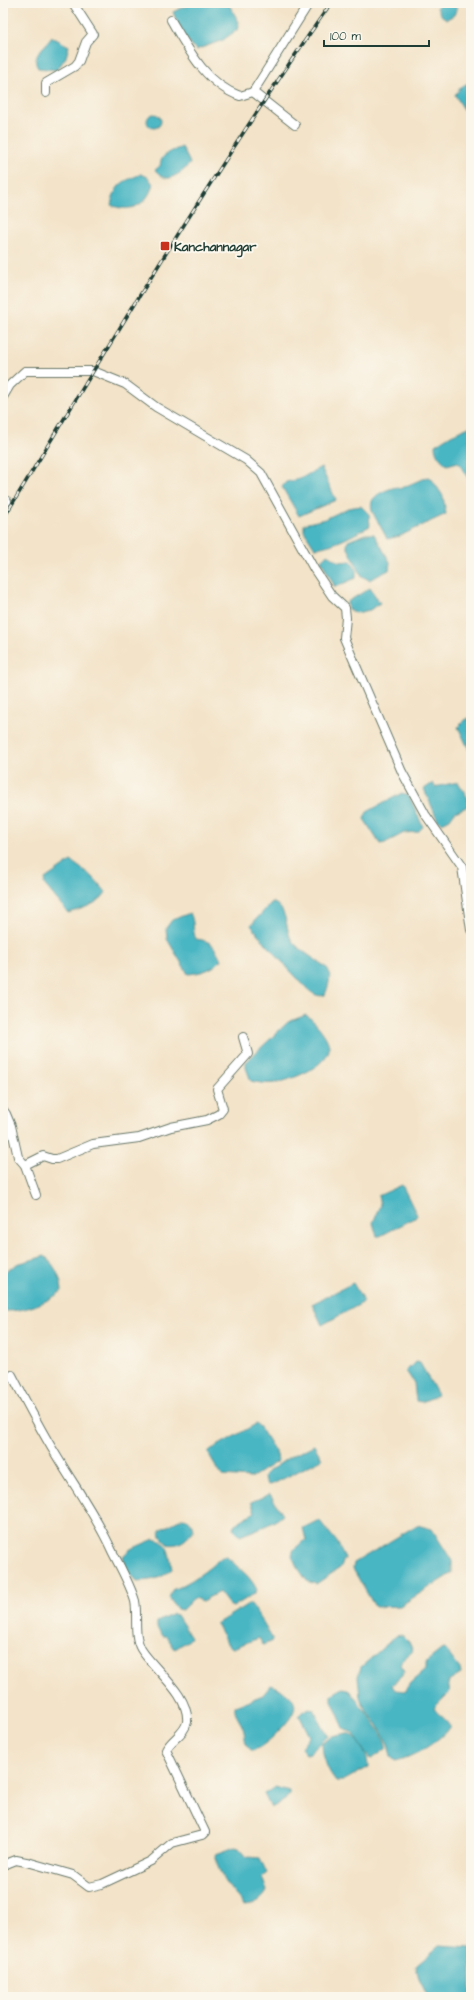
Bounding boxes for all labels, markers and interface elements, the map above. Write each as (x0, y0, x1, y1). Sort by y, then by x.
scale bar (324, 22, 429, 48)
text: 100 m (330, 28, 361, 45)
place label: Kanchannagar (174, 238, 257, 258)
marker: Kanchannagar (159, 240, 171, 252)

